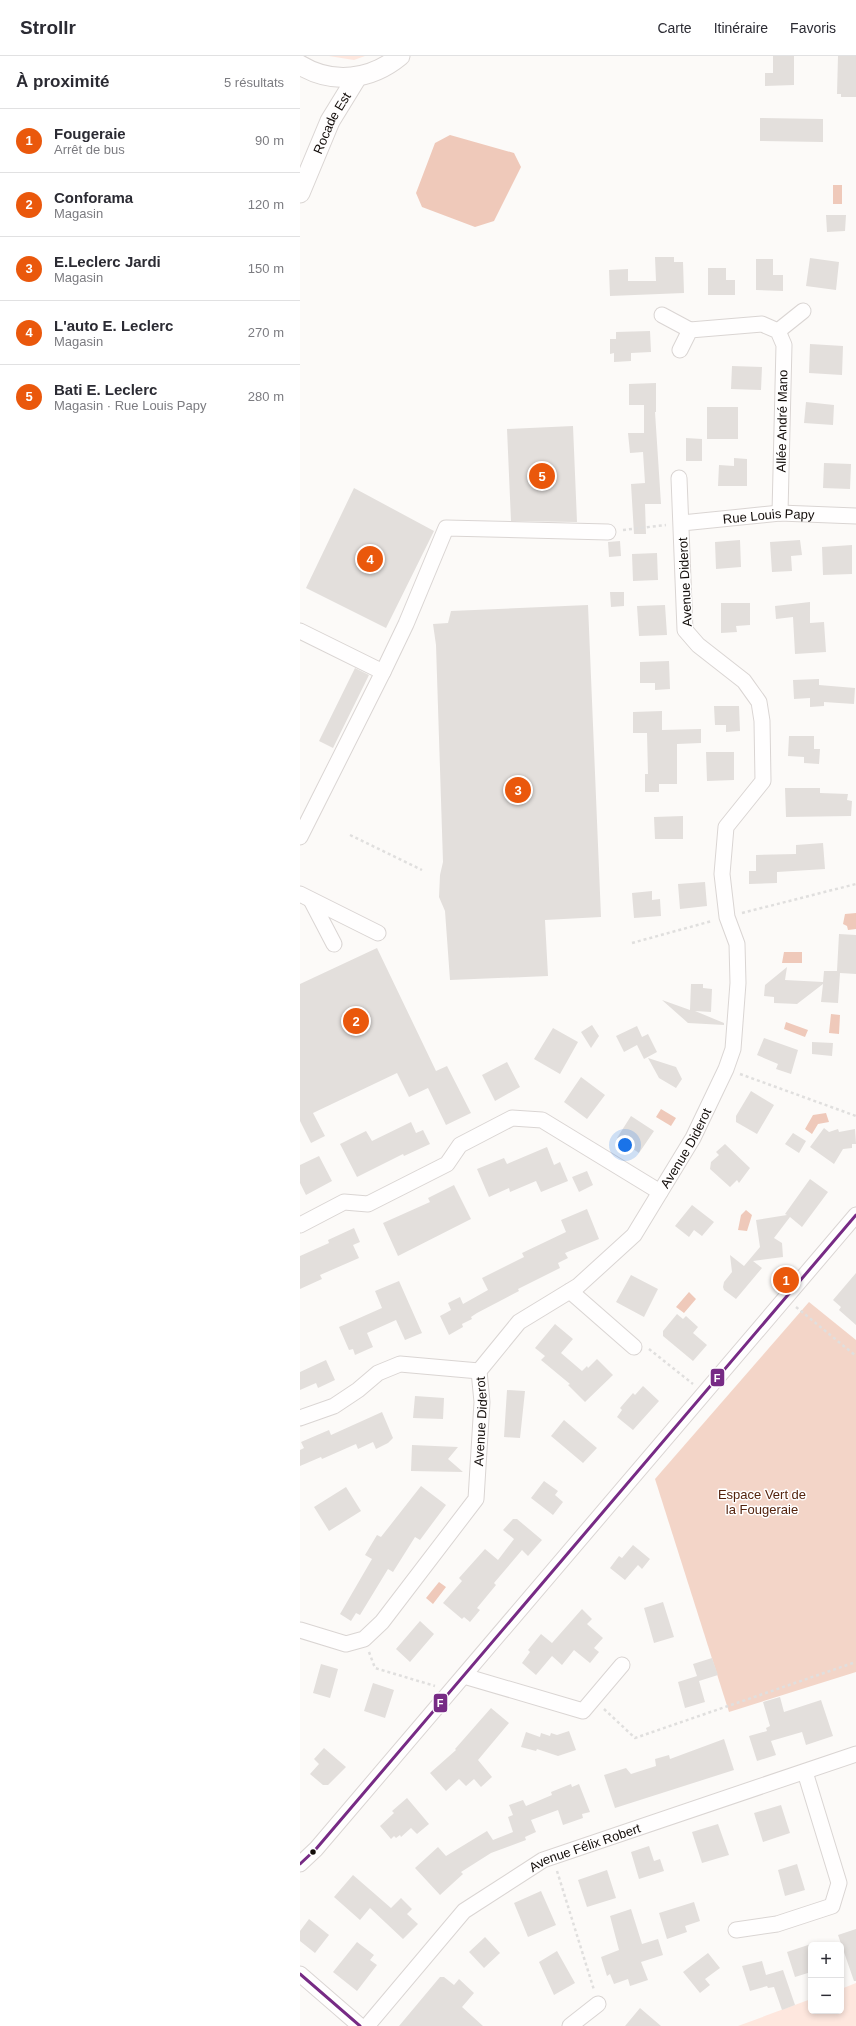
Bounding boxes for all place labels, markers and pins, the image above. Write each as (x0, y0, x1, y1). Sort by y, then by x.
pin: 5 (529, 461, 555, 491)
pin: 4 (357, 544, 383, 574)
pin: 3 (505, 775, 531, 805)
pin: 2 (343, 1006, 369, 1036)
pin: 1 (773, 1265, 799, 1295)
unlabelled marker (308, 1847, 318, 1857)

